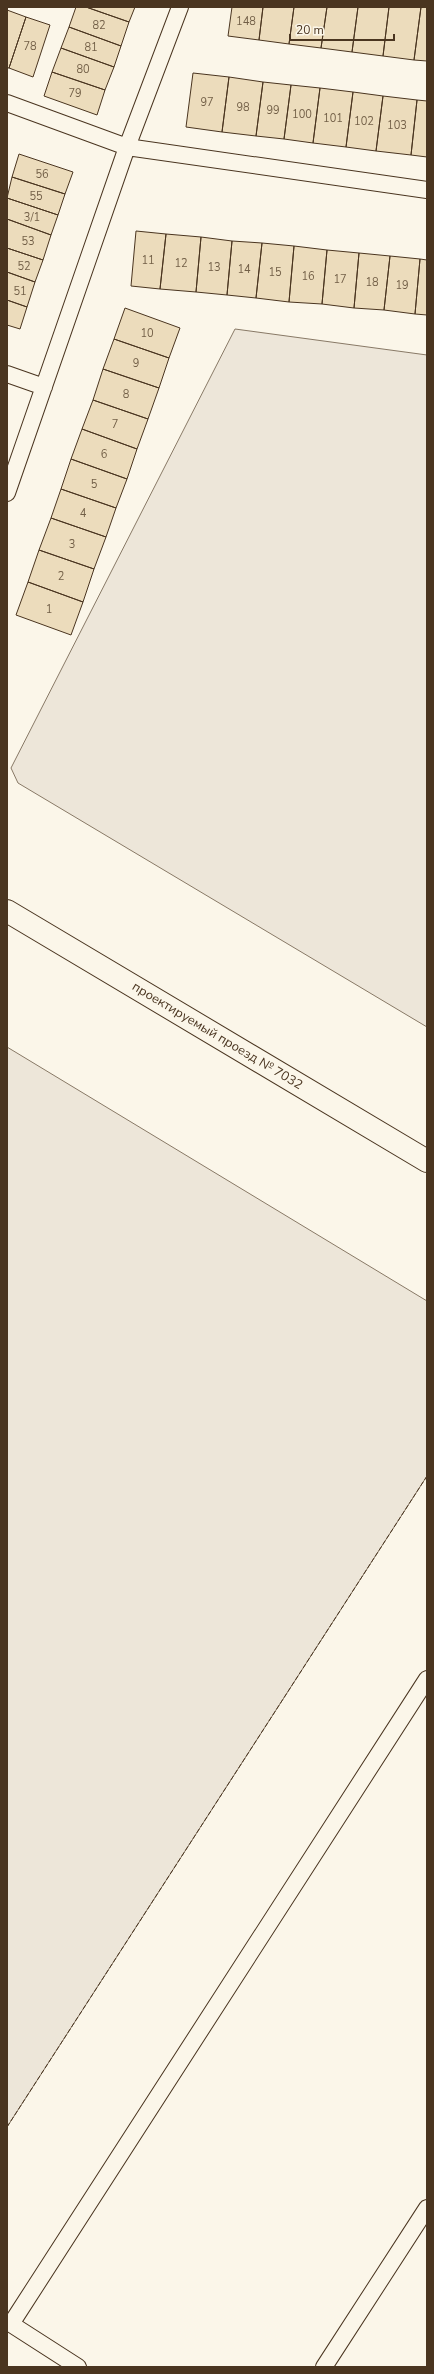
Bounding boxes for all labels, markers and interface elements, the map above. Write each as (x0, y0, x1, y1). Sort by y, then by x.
house number: 148 (236, 14, 256, 29)
scale bar (290, 16, 394, 42)
house number: 82 (92, 18, 106, 33)
text: 20 m (296, 22, 324, 38)
house number: 78 (23, 39, 37, 54)
house number: 81 (84, 40, 98, 55)
house number: 80 (76, 62, 90, 77)
house number: 79 (68, 86, 82, 101)
house number: 97 (200, 95, 214, 110)
house number: 98 (236, 100, 250, 115)
house number: 99 (266, 103, 280, 118)
house number: 100 (292, 107, 312, 122)
house number: 101 (323, 111, 343, 126)
house number: 102 (354, 114, 374, 129)
house number: 103 (387, 118, 407, 133)
house number: 56 (35, 167, 49, 182)
house number: 55 (29, 189, 43, 204)
house number: 3/1 (24, 210, 40, 225)
house number: 53 (21, 234, 35, 249)
house number: 11 (141, 253, 155, 268)
house number: 12 (174, 256, 188, 271)
house number: 52 (17, 259, 31, 274)
house number: 13 (207, 260, 221, 275)
house number: 14 (237, 262, 251, 277)
house number: 15 (268, 265, 282, 280)
house number: 16 (301, 269, 315, 284)
house number: 17 (333, 272, 347, 287)
house number: 18 (365, 275, 379, 290)
house number: 19 (395, 278, 409, 293)
house number: 51 (13, 284, 27, 299)
house number: 10 (140, 326, 154, 341)
house number: 9 (133, 356, 139, 371)
house number: 8 (123, 387, 130, 402)
house number: 7 (112, 417, 118, 432)
house number: 6 (101, 447, 108, 462)
house number: 5 (91, 477, 98, 492)
house number: 4 (80, 506, 87, 521)
house number: 3 (69, 537, 75, 552)
house number: 2 (58, 569, 64, 584)
house number: 1 (46, 602, 52, 617)
street label: проектируемый проезд № 7032 (129, 978, 306, 1094)

